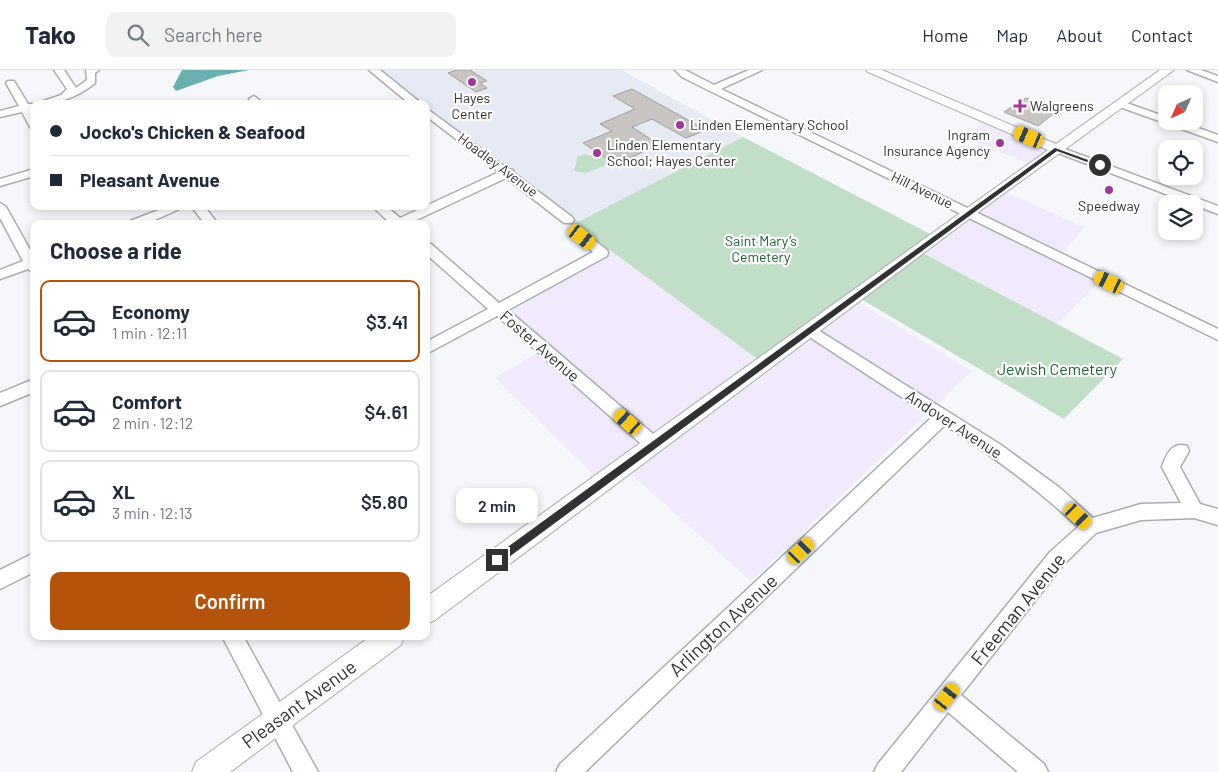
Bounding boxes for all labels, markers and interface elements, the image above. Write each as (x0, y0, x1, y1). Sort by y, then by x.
search box (106, 12, 456, 57)
text: Tako (25, 20, 76, 49)
icon: search (124, 21, 152, 49)
text: Search here (164, 23, 263, 46)
text: Home (922, 24, 968, 46)
text: Map (996, 24, 1028, 46)
text: About (1056, 24, 1103, 46)
text: Contact (1131, 24, 1193, 46)
marker: Hayes Center (466, 76, 478, 88)
north arrow (1158, 85, 1202, 130)
map controls (1158, 85, 1203, 240)
place label: Hayes Center (452, 89, 492, 122)
place label: Walgreens (1030, 97, 1094, 114)
marker: Walgreens (1014, 100, 1026, 112)
place label: Linden Elementary School (690, 116, 848, 133)
marker: Linden Elementary School (674, 119, 686, 131)
text: Jocko's Chicken & Seafood (80, 120, 305, 143)
car (1012, 124, 1045, 150)
place label: Ingram Insurance Agency (883, 126, 991, 159)
street label: Hoadley Avenue (455, 129, 542, 200)
place label: Linden Elementary School; Hayes Center (607, 136, 736, 169)
marker: Ingram Insurance Agency (994, 137, 1006, 149)
button: locate (1158, 140, 1203, 185)
marker: Linden Elementary School; Hayes Center (591, 147, 603, 159)
route start (1089, 154, 1111, 176)
street label: Hill Avenue (889, 167, 956, 212)
text: Pleasant Avenue (80, 168, 220, 191)
marker: Speedway (1103, 184, 1115, 196)
button: layers (1158, 195, 1203, 240)
place label: Speedway (1078, 197, 1140, 214)
car (565, 222, 598, 252)
park label: Saint Mary’s Cemetery (725, 232, 797, 265)
text: Choose a ride (50, 237, 182, 263)
car (1092, 269, 1125, 295)
icon: car (52, 299, 97, 344)
text: Economy (112, 300, 190, 323)
street label: Foster Avenue (497, 306, 584, 385)
text: $3.41 (366, 310, 408, 333)
text: 1 min · 12:11 (112, 323, 187, 342)
park label: Jewish Cemetery (997, 359, 1118, 378)
street label: Andover Avenue (903, 385, 1006, 462)
icon: car (52, 389, 97, 434)
text: Comfort (112, 390, 182, 413)
text: $4.61 (364, 400, 408, 423)
car (611, 406, 644, 438)
text: 2 min · 12:12 (112, 413, 193, 432)
icon: car (52, 479, 97, 524)
text: XL (112, 480, 135, 503)
callout: 2 min (456, 488, 538, 522)
text: $5.80 (361, 490, 408, 513)
text: 2 min (478, 496, 516, 515)
car (1061, 500, 1094, 532)
text: 3 min · 12:13 (112, 503, 193, 522)
car (784, 535, 817, 567)
street label: Freeman Avenue (965, 548, 1070, 669)
route end (486, 549, 508, 571)
street label: Arlington Avenue (664, 569, 782, 681)
button: Confirm (50, 572, 410, 630)
street label: Pleasant Avenue (237, 654, 360, 753)
car (931, 681, 962, 713)

